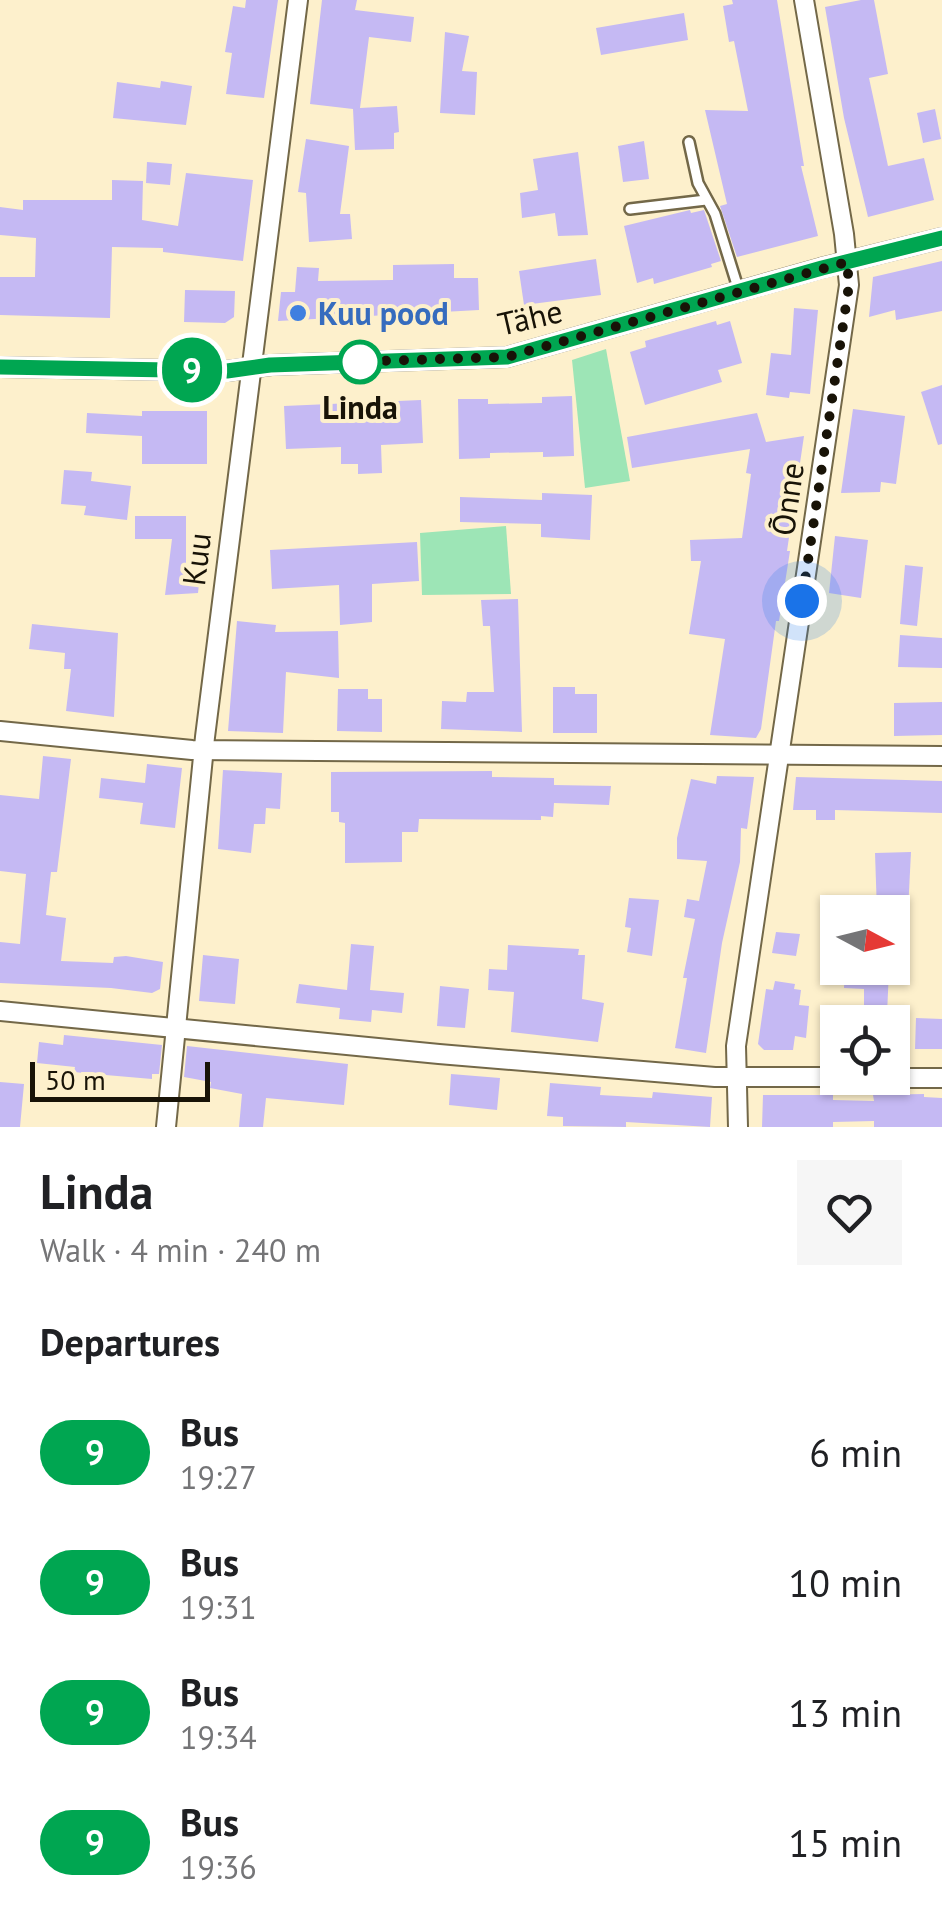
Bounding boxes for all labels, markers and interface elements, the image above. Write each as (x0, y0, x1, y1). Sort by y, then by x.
street label: Tähe (494, 289, 566, 345)
place label: Kuu pood (318, 292, 449, 334)
marker: Kuu pood (287, 302, 309, 324)
line badge: 9 (160, 338, 224, 402)
marker: Linda (339, 341, 381, 383)
text: 9 (182, 347, 202, 393)
place label: Linda (322, 386, 398, 428)
street label: Õnne (761, 460, 813, 538)
street label: Kuu (172, 530, 220, 588)
your location (777, 576, 827, 626)
north arrow (820, 895, 910, 985)
map controls (820, 895, 910, 1095)
button: locate (820, 1005, 910, 1095)
scale bar (30, 1057, 210, 1102)
text: 50 m (45, 1061, 106, 1098)
text: Linda (40, 1160, 153, 1222)
button: heart (797, 1160, 902, 1265)
text: Walk · 4 min · 240 m (40, 1229, 321, 1271)
text: Departures (40, 1317, 220, 1366)
text: Bus (180, 1407, 239, 1456)
text: 6 min (809, 1428, 902, 1477)
text: 9 (85, 1429, 105, 1475)
text: 19:27 (180, 1456, 257, 1498)
text: Bus (180, 1537, 239, 1586)
text: 10 min (789, 1558, 902, 1607)
text: 9 (85, 1559, 105, 1605)
text: 19:31 (180, 1586, 257, 1628)
text: Bus (180, 1667, 239, 1716)
text: 13 min (789, 1688, 902, 1737)
text: 9 (85, 1689, 105, 1735)
text: 19:34 (180, 1716, 257, 1758)
text: Bus (180, 1797, 239, 1846)
text: 15 min (789, 1818, 902, 1867)
text: 9 (85, 1819, 105, 1865)
text: 19:36 (180, 1846, 257, 1888)

